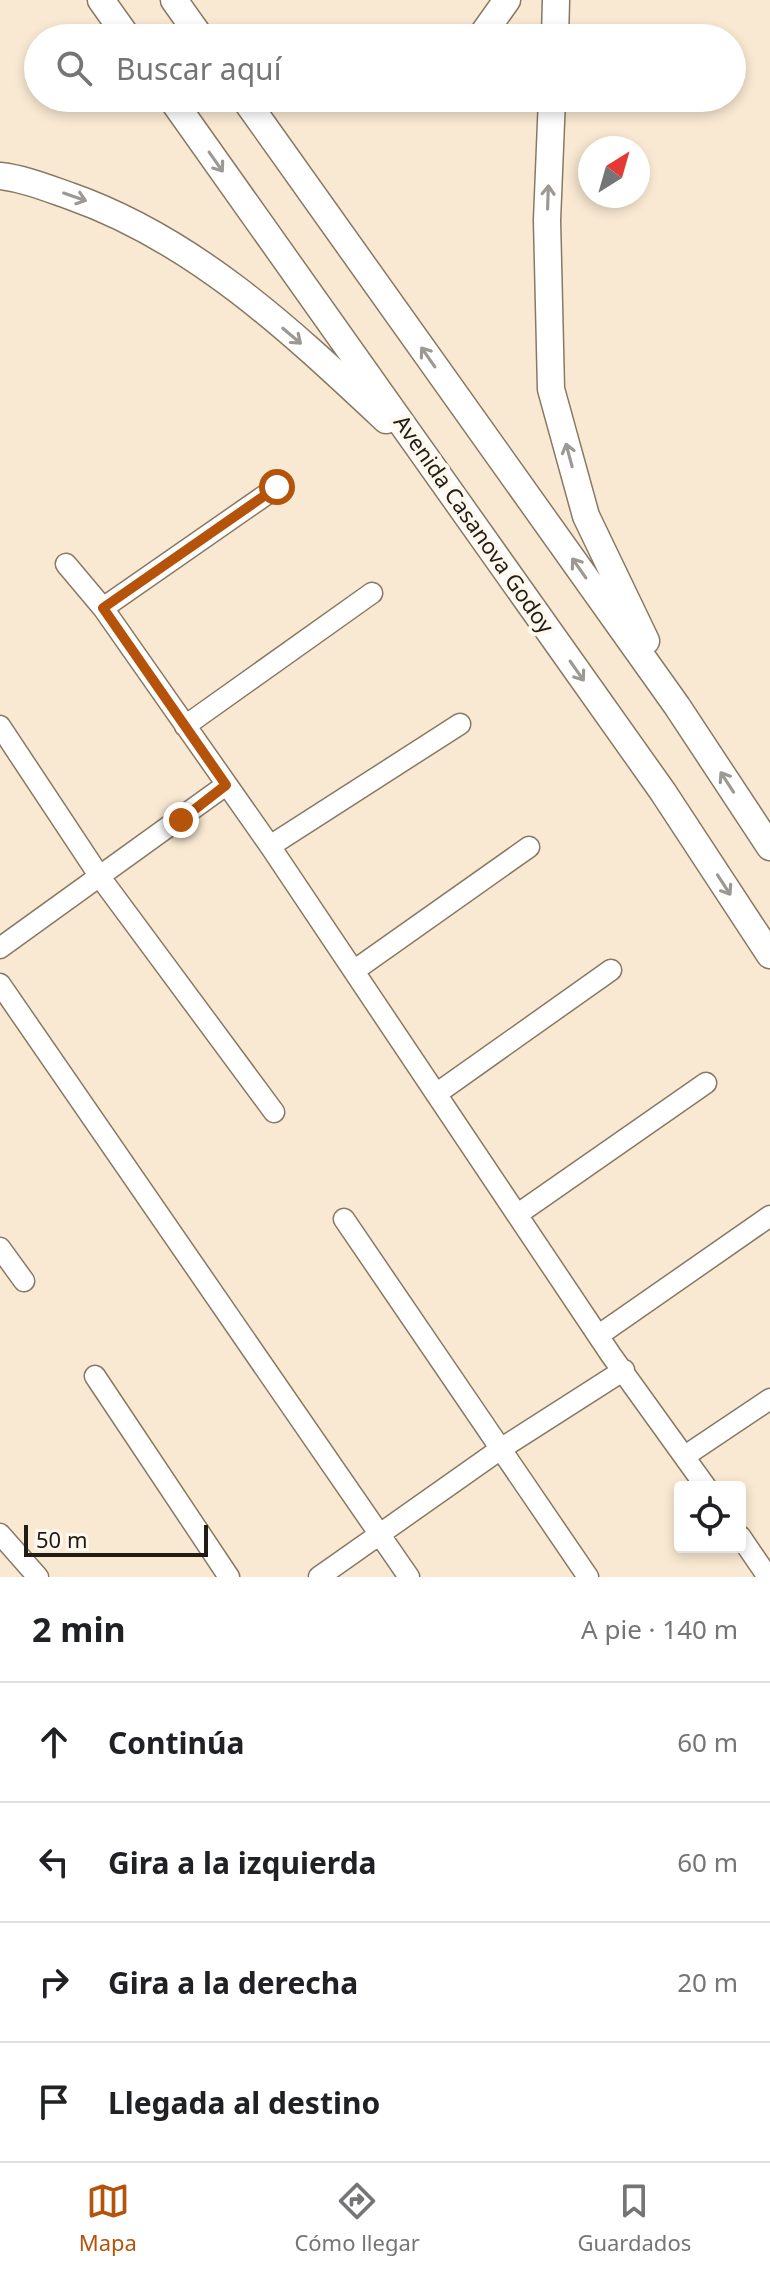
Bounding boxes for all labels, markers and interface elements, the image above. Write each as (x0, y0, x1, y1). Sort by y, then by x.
search box (24, 24, 746, 112)
icon: search (52, 46, 96, 90)
text: Buscar aquí (116, 48, 281, 89)
north arrow (578, 136, 650, 208)
one-way arrow (208, 150, 224, 172)
one-way arrow (540, 184, 555, 211)
one-way arrow (62, 191, 87, 206)
one-way arrow (281, 327, 302, 345)
one-way arrow (420, 346, 436, 368)
street label: Avenida Casanova Godoy (388, 408, 562, 639)
one-way arrow (561, 442, 576, 468)
route start (259, 469, 295, 505)
one-way arrow (571, 558, 587, 580)
one-way arrow (569, 659, 585, 681)
one-way arrow (719, 771, 735, 794)
route end (163, 802, 199, 838)
one-way arrow (716, 873, 732, 896)
map controls (674, 1481, 746, 1553)
button: locate (674, 1481, 746, 1553)
scale bar (24, 1521, 208, 1557)
text: 50 m (36, 1524, 87, 1554)
text: 2 min (32, 1606, 126, 1652)
text: A pie · 140 m (581, 1611, 738, 1647)
icon: ahead (32, 1720, 76, 1764)
text: Continúa (108, 1722, 244, 1763)
text: 60 m (677, 1724, 738, 1760)
icon: left (32, 1840, 76, 1884)
text: Gira a la izquierda (108, 1842, 377, 1883)
text: 60 m (677, 1844, 738, 1880)
icon: right (32, 1960, 76, 2004)
text: Gira a la derecha (108, 1962, 358, 2003)
text: 20 m (677, 1964, 738, 2000)
icon: arrive (32, 2080, 76, 2124)
text: Llegada al destino (108, 2082, 380, 2123)
tab: Mapa (79, 2179, 137, 2257)
tab: Cómo llegar (294, 2179, 420, 2257)
tab: Guardados (577, 2179, 691, 2257)

